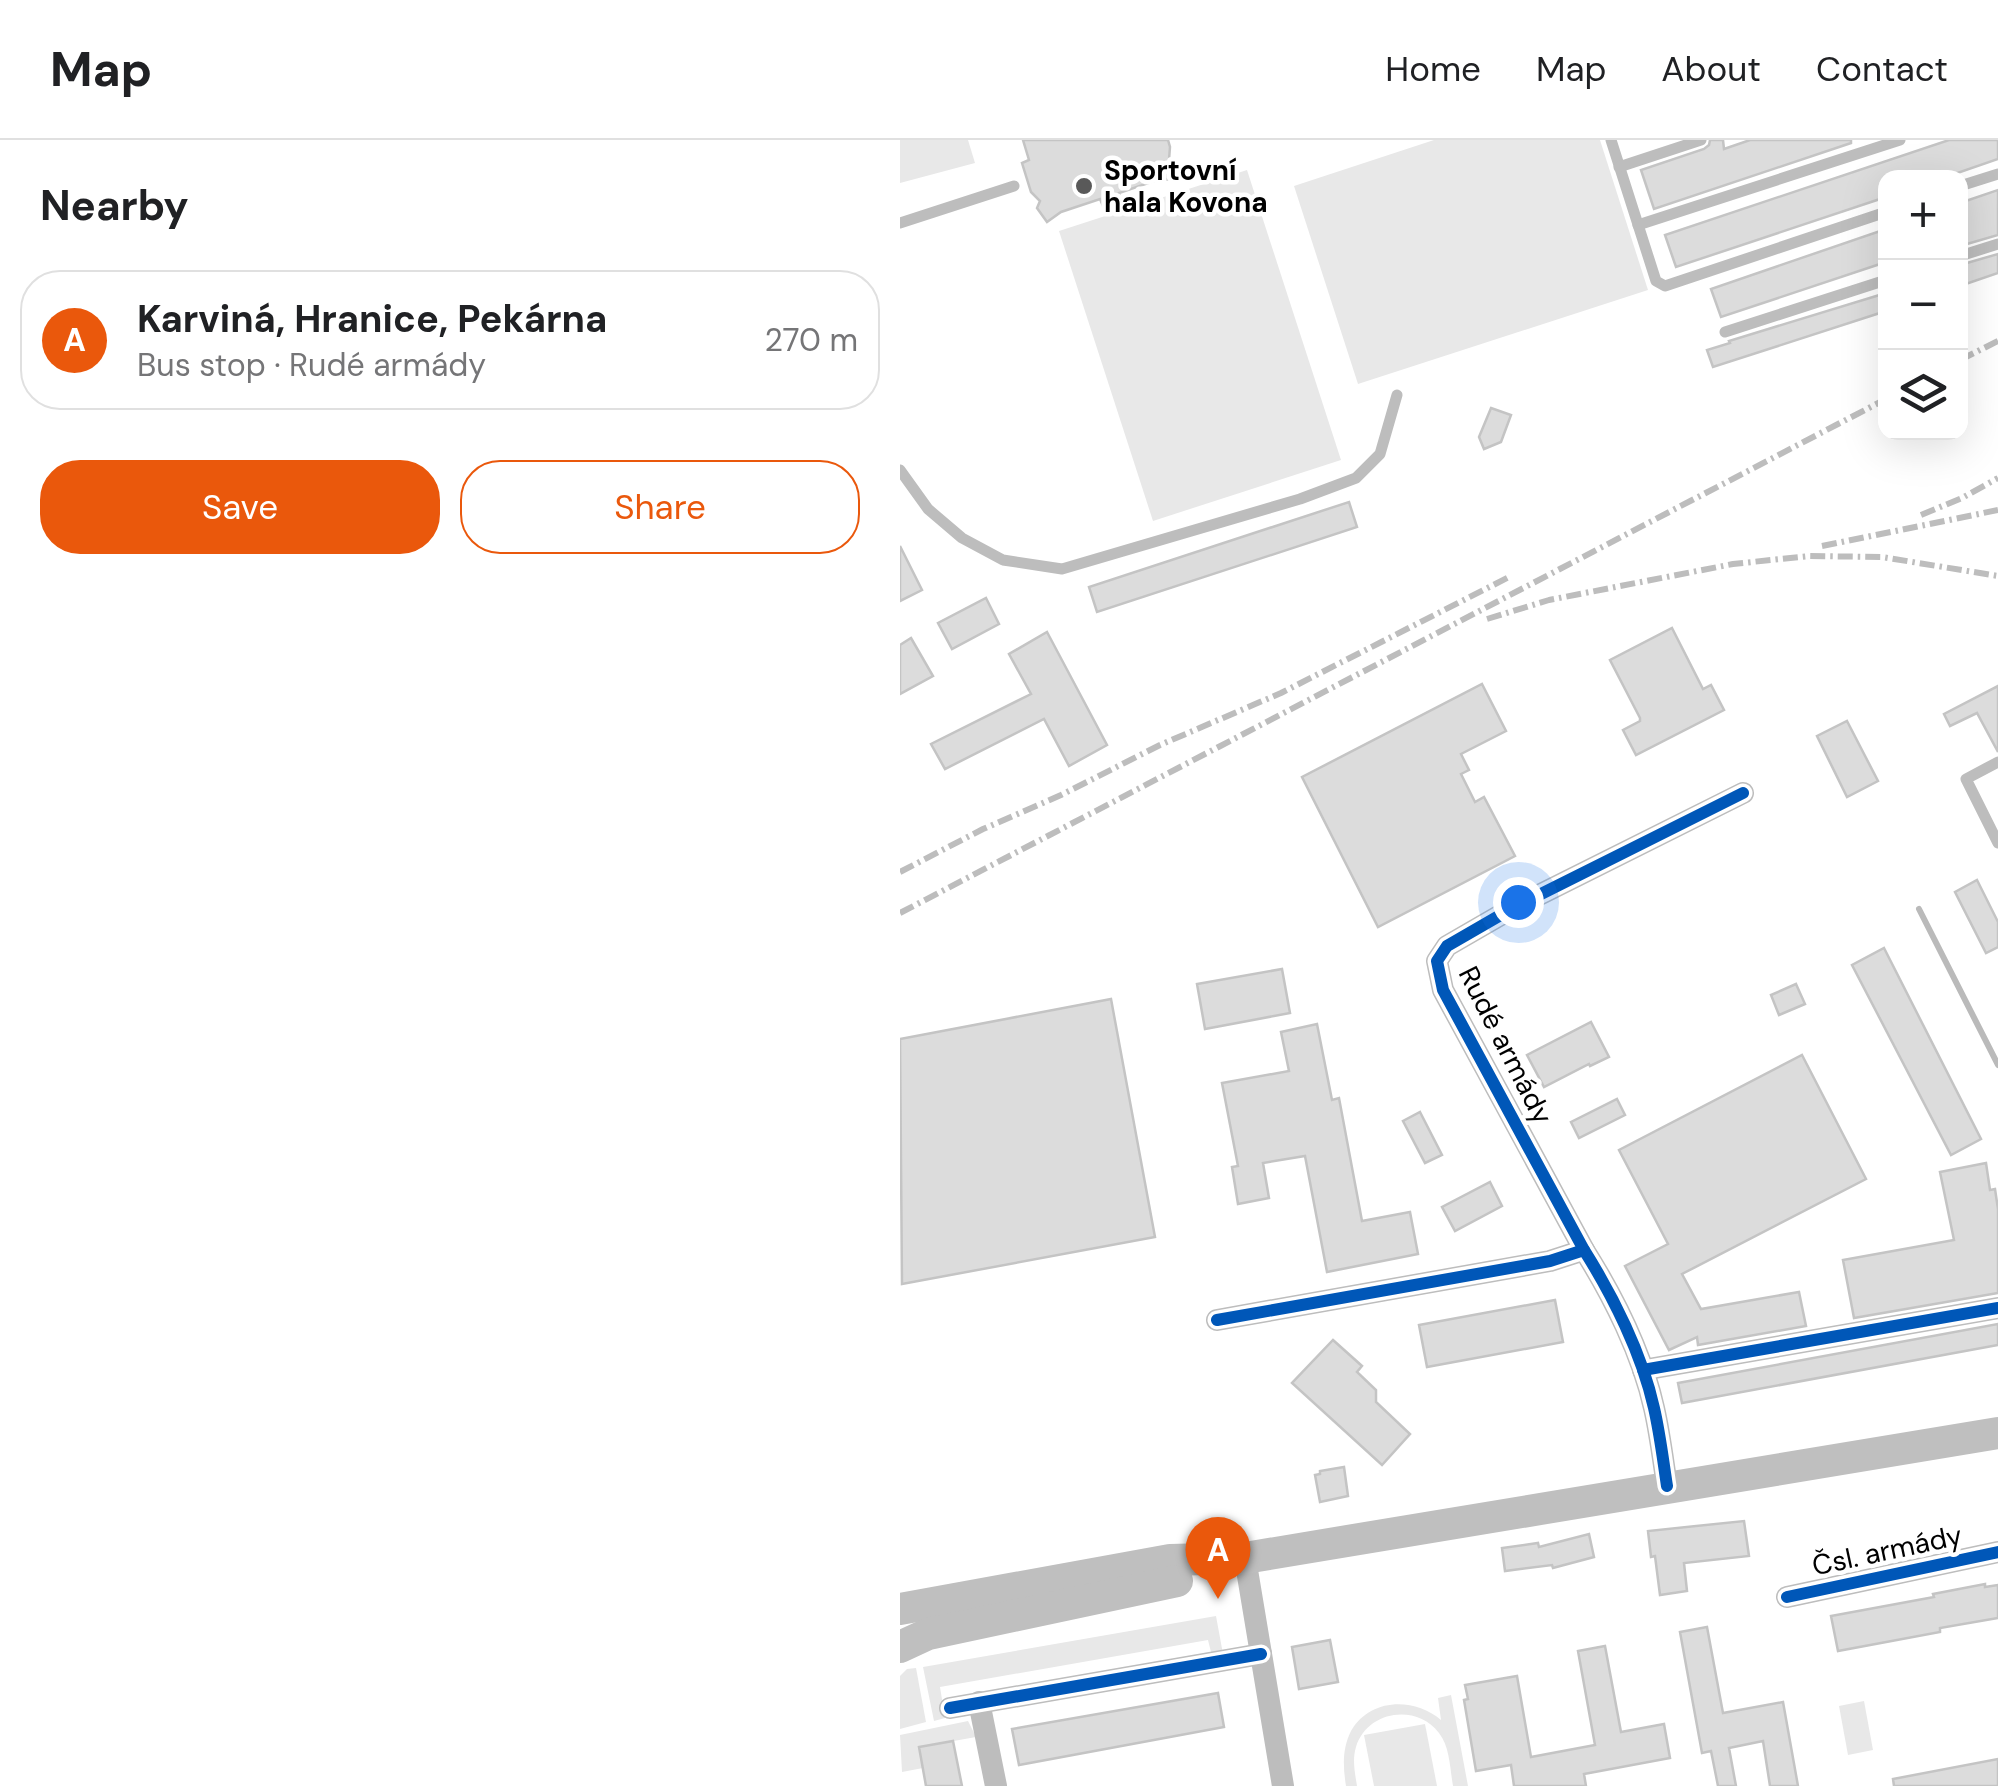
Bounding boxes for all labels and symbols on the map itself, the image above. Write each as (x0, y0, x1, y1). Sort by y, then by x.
place label: Sportovní hala Kovona (1104, 152, 1268, 221)
marker: Sportovní hala Kovona (1073, 175, 1095, 197)
your location (1493, 877, 1544, 928)
street label: Rudé armády (1450, 960, 1561, 1130)
pin: A (1186, 1516, 1250, 1599)
street label: Čsl. armády (1809, 1517, 1965, 1584)

